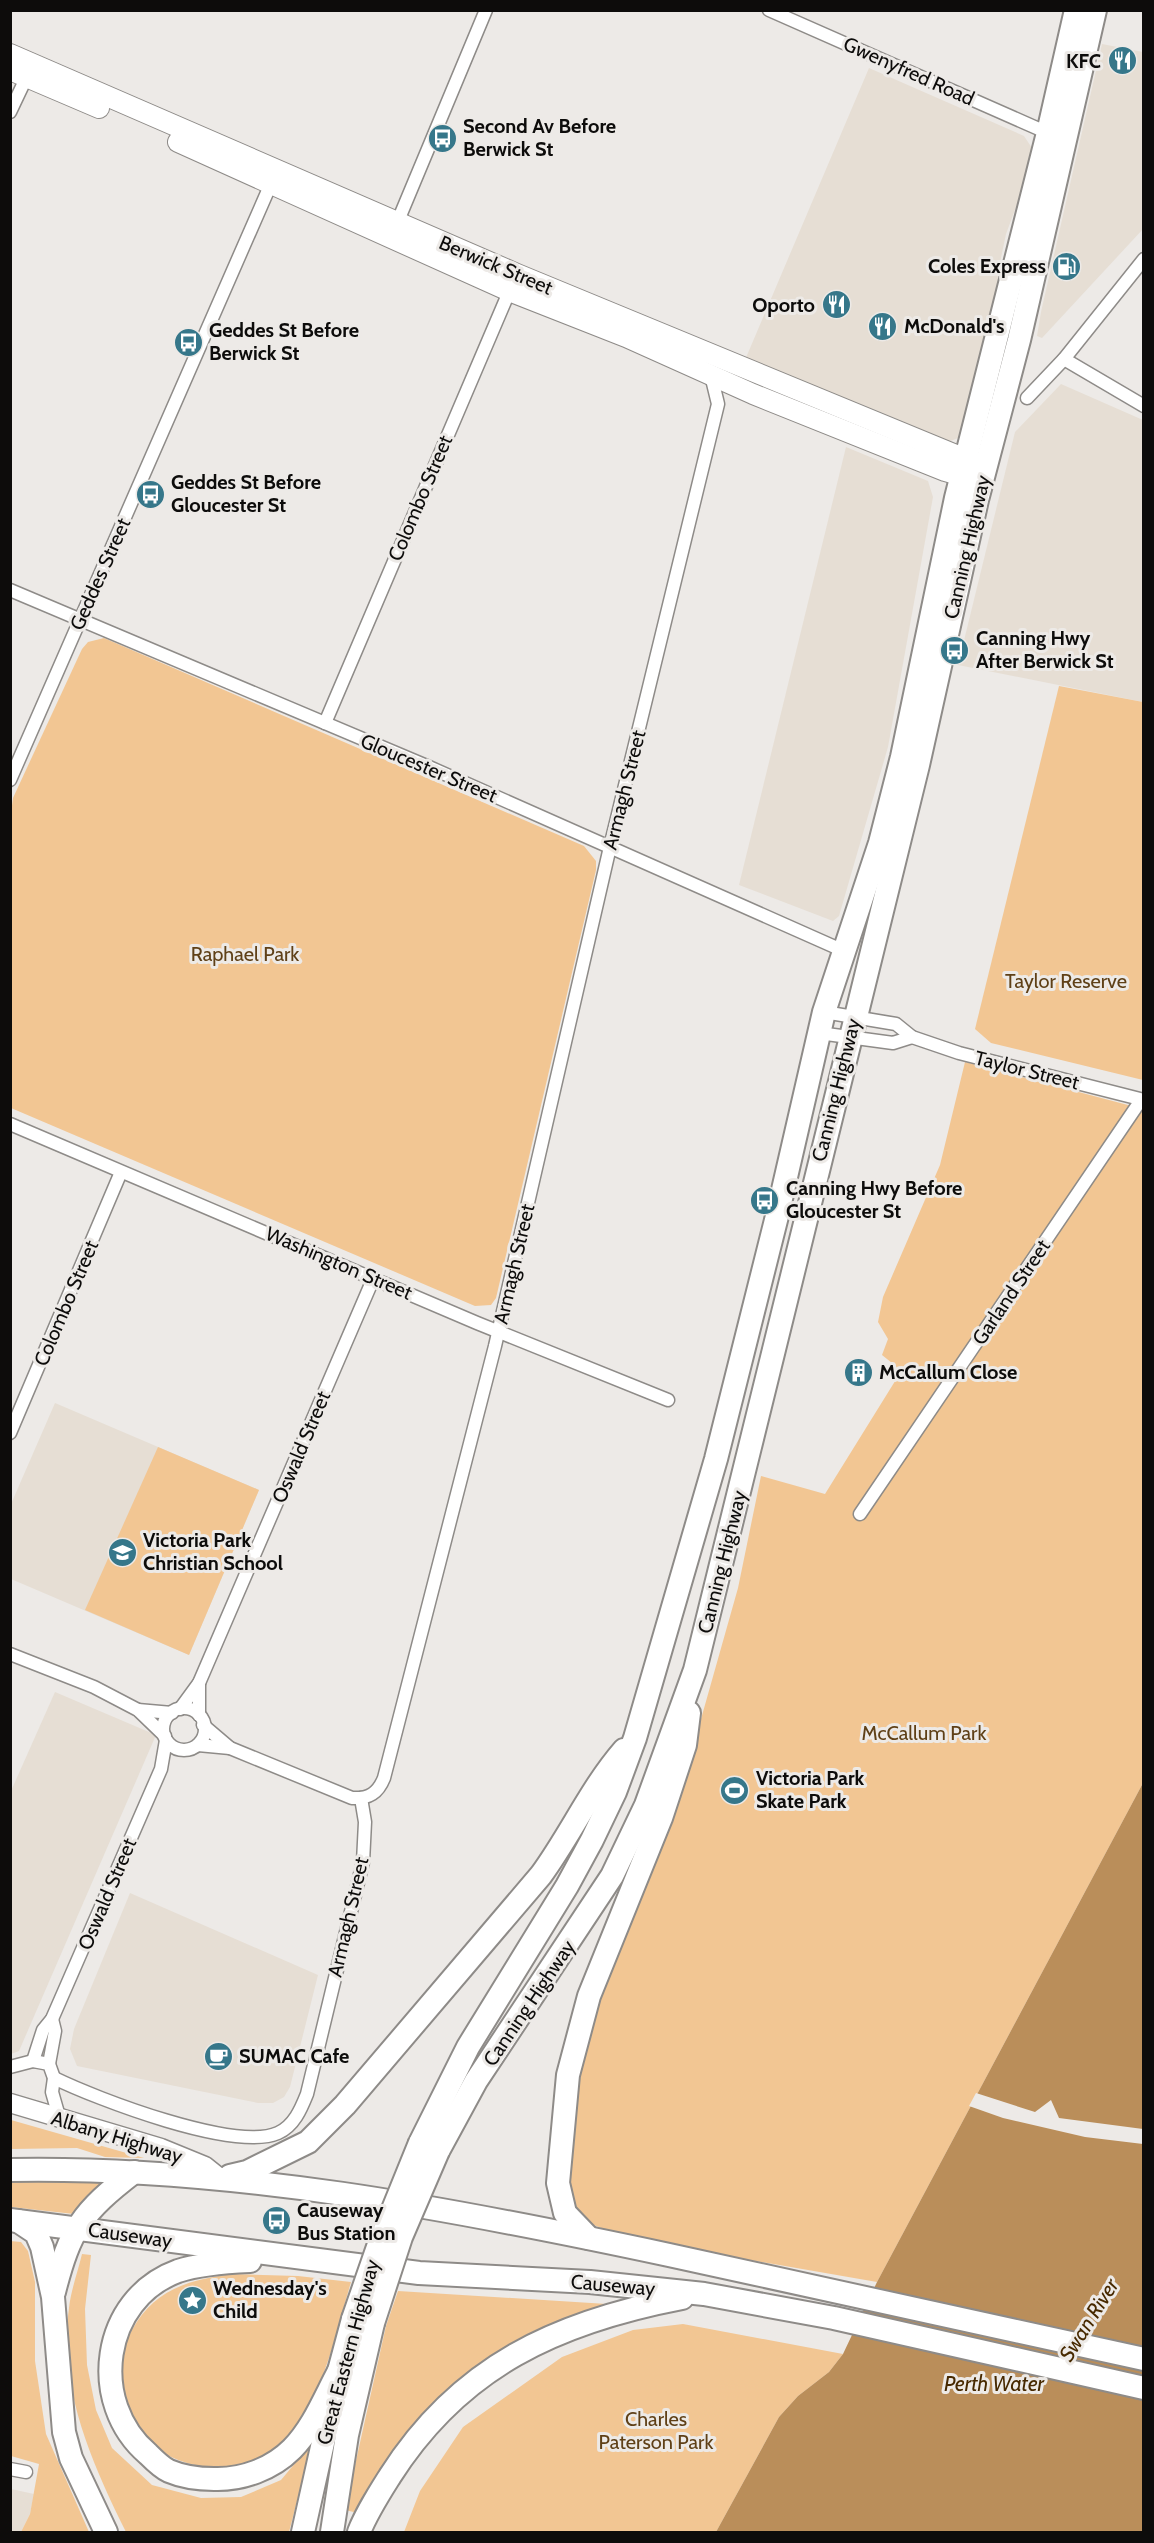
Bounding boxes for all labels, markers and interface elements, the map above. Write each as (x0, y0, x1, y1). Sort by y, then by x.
street label: Gwenyfred Road (840, 31, 978, 111)
restaurant icon: KFC (1106, 45, 1138, 77)
place label: KFC (1066, 49, 1101, 73)
place label: Second Av Before Berwick St (463, 114, 616, 161)
bus stop icon: Second Av Before Berwick St (426, 122, 458, 154)
street label: Berwick Street (436, 230, 557, 300)
fuel station icon: Coles Express (1051, 250, 1083, 282)
place label: Coles Express (928, 254, 1046, 278)
restaurant icon: Oporto (820, 289, 852, 321)
place label: Oporto (752, 293, 815, 317)
restaurant icon: McDonald's (867, 310, 899, 342)
place label: McDonald's (904, 314, 1005, 338)
place label: Geddes St Before Berwick St (209, 318, 359, 365)
bus stop icon: Geddes St Before Berwick St (172, 326, 204, 358)
street label: Colombo Street (383, 431, 457, 564)
place label: Geddes St Before Gloucester St (171, 470, 321, 517)
street label: Canning Highway (939, 473, 995, 621)
bus stop icon: Geddes St Before Gloucester St (134, 478, 166, 510)
street label: Geddes Street (65, 514, 136, 634)
place label: Canning Hwy After Berwick St (976, 626, 1114, 673)
bus stop icon: Canning Hwy After Berwick St (939, 634, 971, 666)
street label: Armagh Street (598, 727, 651, 852)
street label: Gloucester Street (357, 728, 501, 808)
park label: Raphael Park (191, 942, 299, 966)
park label: Taylor Reserve (1005, 969, 1127, 993)
street label: Canning Highway (807, 1016, 865, 1164)
street label: Taylor Street (972, 1045, 1082, 1095)
place label: Canning Hwy Before Gloucester St (786, 1176, 962, 1223)
bus stop icon: Canning Hwy Before Gloucester St (749, 1184, 781, 1216)
street label: Armagh Street (489, 1201, 540, 1326)
street label: Washington Street (262, 1221, 416, 1305)
street label: Garland Street (967, 1235, 1055, 1349)
street label: Colombo Street (29, 1236, 103, 1369)
building icon: McCallum Close (842, 1356, 874, 1388)
place label: McCallum Close (879, 1360, 1017, 1384)
street label: Oswald Street (267, 1387, 335, 1507)
street label: Canning Highway (693, 1488, 751, 1636)
place label: Victoria Park Christian School (143, 1528, 283, 1575)
school or university icon: Victoria Park Christian School (106, 1536, 138, 1568)
park label: McCallum Park (862, 1721, 986, 1745)
place label: Victoria Park Skate Park (756, 1766, 865, 1813)
sports icon: Victoria Park Skate Park (719, 1774, 751, 1806)
street label: Oswald Street (73, 1834, 141, 1954)
street label: Armagh Street (323, 1854, 374, 1979)
street label: Canning Highway (478, 1935, 580, 2071)
cafe icon: SUMAC Cafe (202, 2040, 234, 2072)
place label: SUMAC Cafe (239, 2044, 349, 2068)
street label: Albany Highway (49, 2106, 185, 2168)
place label: Causeway Bus Station (297, 2198, 396, 2245)
bus stop icon: Causeway Bus Station (260, 2205, 292, 2237)
street label: Causeway (86, 2217, 174, 2253)
street label: Great Eastern Highway (312, 2257, 384, 2447)
street label: Causeway (570, 2269, 656, 2301)
water label: Swan River (1053, 2273, 1125, 2366)
place label: Wednesday's Child (213, 2276, 327, 2323)
place icon: Wednesday's Child (176, 2284, 208, 2316)
water label: Perth Water (944, 2371, 1046, 2396)
park label: Charles Paterson Park (599, 2407, 713, 2454)

